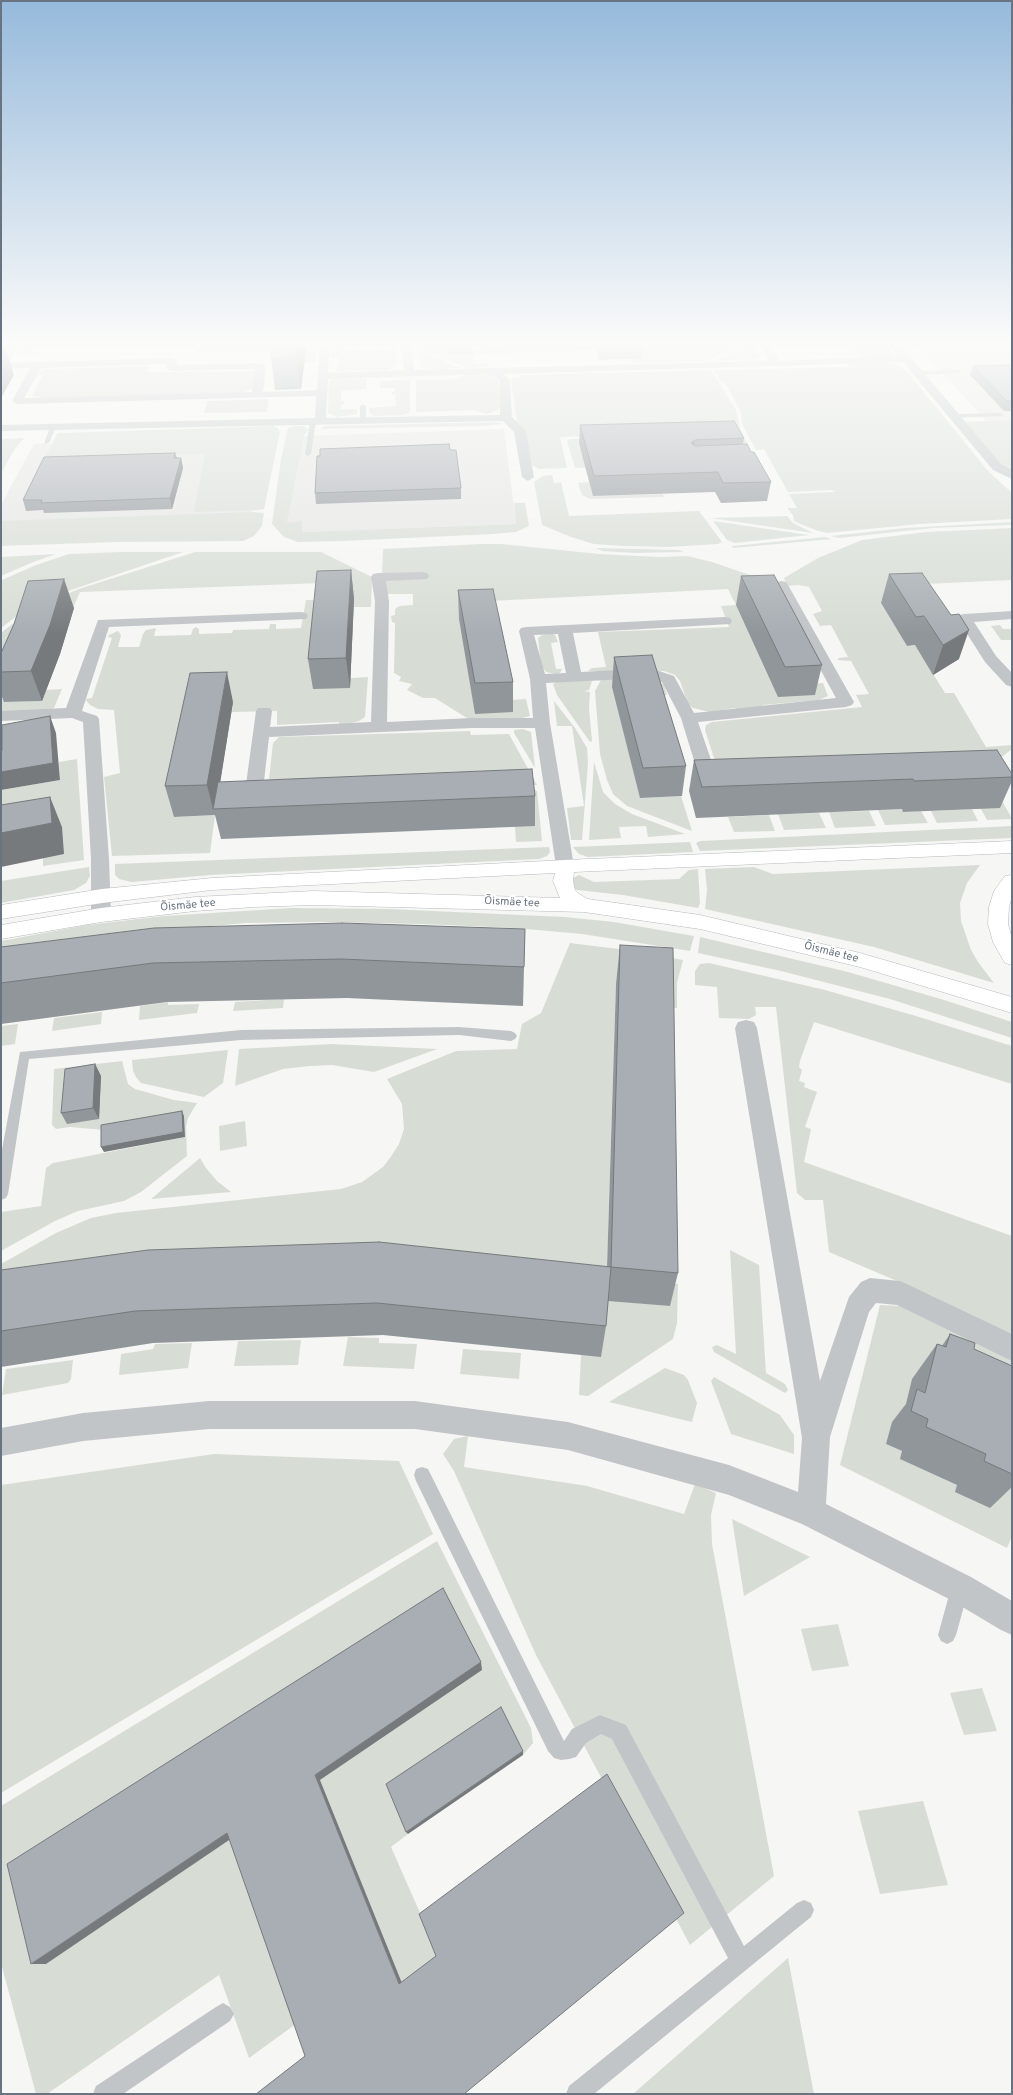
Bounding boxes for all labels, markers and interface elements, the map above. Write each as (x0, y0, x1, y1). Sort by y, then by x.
street label: Õismäe tee (484, 895, 540, 911)
street label: Õismäe tee (160, 897, 216, 915)
street label: Õismäe tee (802, 940, 860, 966)

